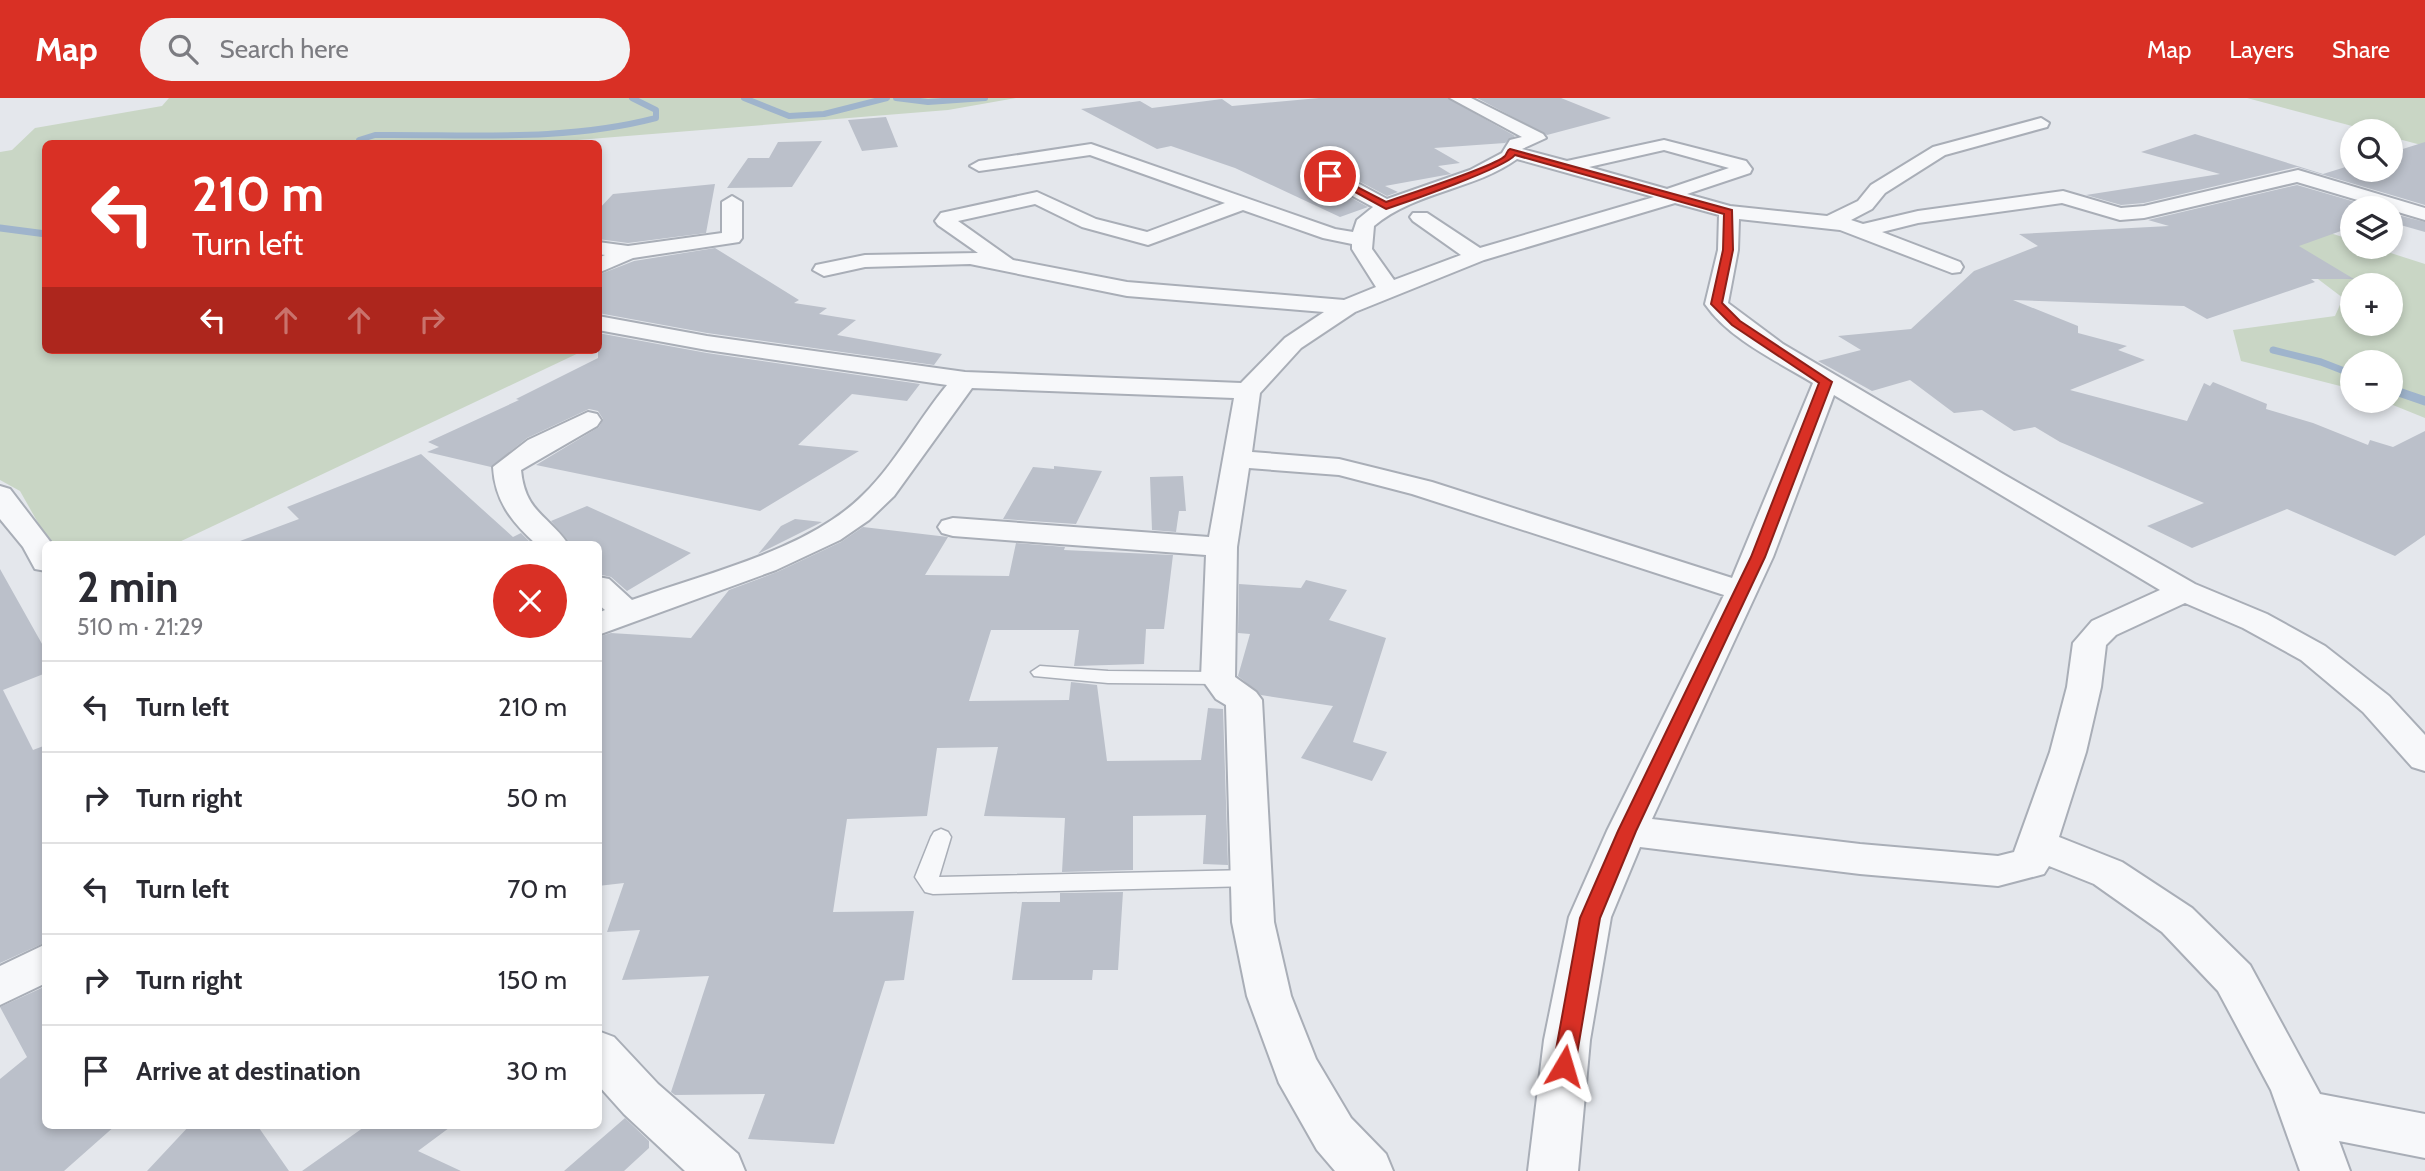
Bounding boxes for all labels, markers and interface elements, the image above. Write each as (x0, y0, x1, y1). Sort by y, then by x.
search box (140, 18, 630, 81)
text: Map (35, 29, 98, 69)
icon: search (164, 30, 202, 68)
text: Search here (220, 33, 349, 65)
text: Map (2147, 35, 2191, 64)
text: Layers (2229, 35, 2294, 64)
text: Share (2332, 35, 2390, 64)
map controls (2340, 119, 2403, 413)
button: search (2340, 119, 2403, 182)
pin (1300, 146, 1360, 206)
icon: arrive (1311, 157, 1349, 195)
text: 210 m (192, 164, 324, 223)
icon: left (77, 168, 168, 259)
button: layers (2340, 196, 2403, 259)
text: Turn left (192, 224, 303, 263)
button: + (2340, 273, 2403, 336)
icon: left (194, 301, 232, 339)
icon: ahead (267, 301, 305, 339)
icon: ahead (340, 301, 378, 339)
icon: right (413, 301, 451, 339)
button: − (2340, 350, 2403, 413)
text: 2 min (77, 561, 178, 613)
button: close (493, 564, 567, 638)
text: 510 m · 21:29 (77, 613, 204, 641)
icon: left (77, 688, 115, 726)
text: Turn left (136, 691, 229, 723)
text: 210 m (498, 691, 567, 723)
icon: right (77, 779, 115, 817)
text: Turn right (136, 782, 242, 814)
text: 50 m (506, 782, 567, 814)
icon: left (77, 870, 115, 908)
text: Turn left (136, 873, 229, 905)
text: 70 m (507, 873, 567, 905)
icon: right (77, 961, 115, 999)
text: Turn right (136, 964, 242, 996)
text: 150 m (498, 964, 567, 996)
position arrow (1527, 1029, 1601, 1103)
icon: arrive (77, 1052, 115, 1090)
text: Arrive at destination (136, 1055, 361, 1087)
text: 30 m (506, 1055, 567, 1087)

